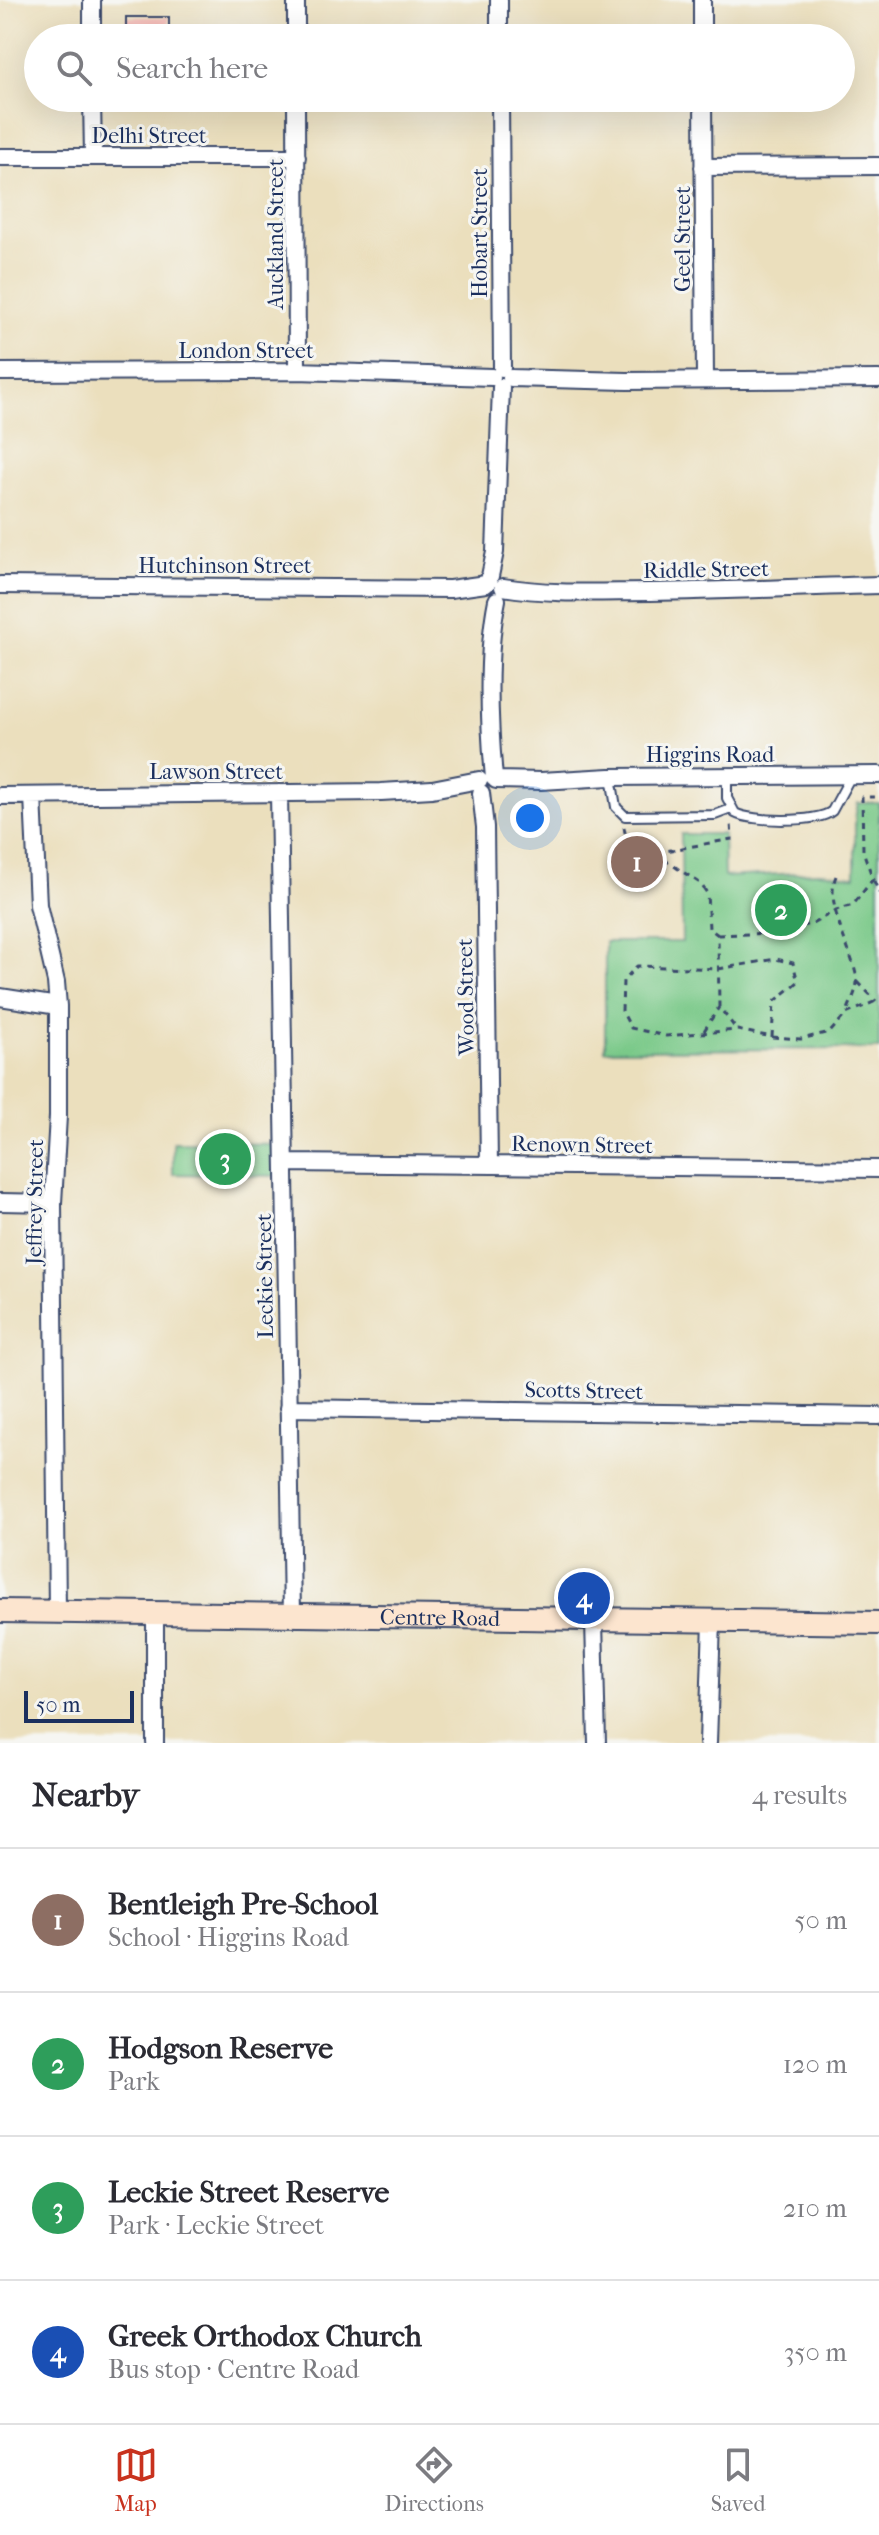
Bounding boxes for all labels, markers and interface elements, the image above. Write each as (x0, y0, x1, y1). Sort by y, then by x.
search box (24, 24, 855, 112)
icon: search (52, 46, 96, 90)
text: Search here (116, 51, 268, 86)
street label: Delhi Street (91, 123, 207, 149)
street label: Auckland Street (263, 158, 289, 311)
street label: Hobart Street (467, 168, 493, 298)
street label: Geel Street (670, 186, 696, 292)
street label: London Street (178, 338, 314, 364)
street label: Hutchinson Street (138, 553, 312, 579)
street label: Riddle Street (643, 556, 769, 584)
street label: Higgins Road (646, 742, 775, 768)
street label: Lawson Street (149, 759, 283, 785)
your location (510, 798, 550, 838)
pin: 1 (611, 832, 663, 892)
pin: 2 (755, 880, 807, 940)
street label: Wood Street (452, 938, 480, 1057)
pin: 3 (199, 1129, 251, 1189)
street label: Renown Street (511, 1131, 653, 1159)
street label: Jeffrey Street (21, 1139, 49, 1267)
street label: Leckie Street (251, 1213, 279, 1339)
street label: Scotts Street (524, 1377, 644, 1405)
pin: 4 (558, 1568, 610, 1628)
street label: Centre Road (380, 1604, 501, 1632)
scale bar (24, 1687, 134, 1723)
text: 50 m (36, 1692, 81, 1718)
text: Nearby (32, 1775, 139, 1815)
text: 4 results (752, 1780, 847, 1811)
text: Bentleigh Pre-School (108, 1887, 378, 1922)
text: 1 (53, 1905, 63, 1936)
text: 50 m (794, 1905, 847, 1936)
text: School · Higgins Road (108, 1922, 349, 1953)
text: Hodgson Reserve (108, 2031, 333, 2066)
text: 2 (51, 2049, 65, 2080)
text: 120 m (783, 2049, 847, 2080)
text: Park (108, 2066, 160, 2097)
text: Leckie Street Reserve (108, 2175, 389, 2210)
text: 3 (53, 2193, 63, 2224)
text: 210 m (783, 2193, 847, 2224)
text: Park · Leckie Street (108, 2210, 324, 2241)
text: Greek Orthodox Church (108, 2319, 422, 2354)
text: 4 (50, 2337, 66, 2368)
text: 350 m (784, 2337, 847, 2368)
text: Bus stop · Centre Road (108, 2354, 359, 2385)
tab: Map (114, 2443, 158, 2517)
tab: Directions (385, 2443, 484, 2517)
tab: Saved (711, 2443, 765, 2517)

